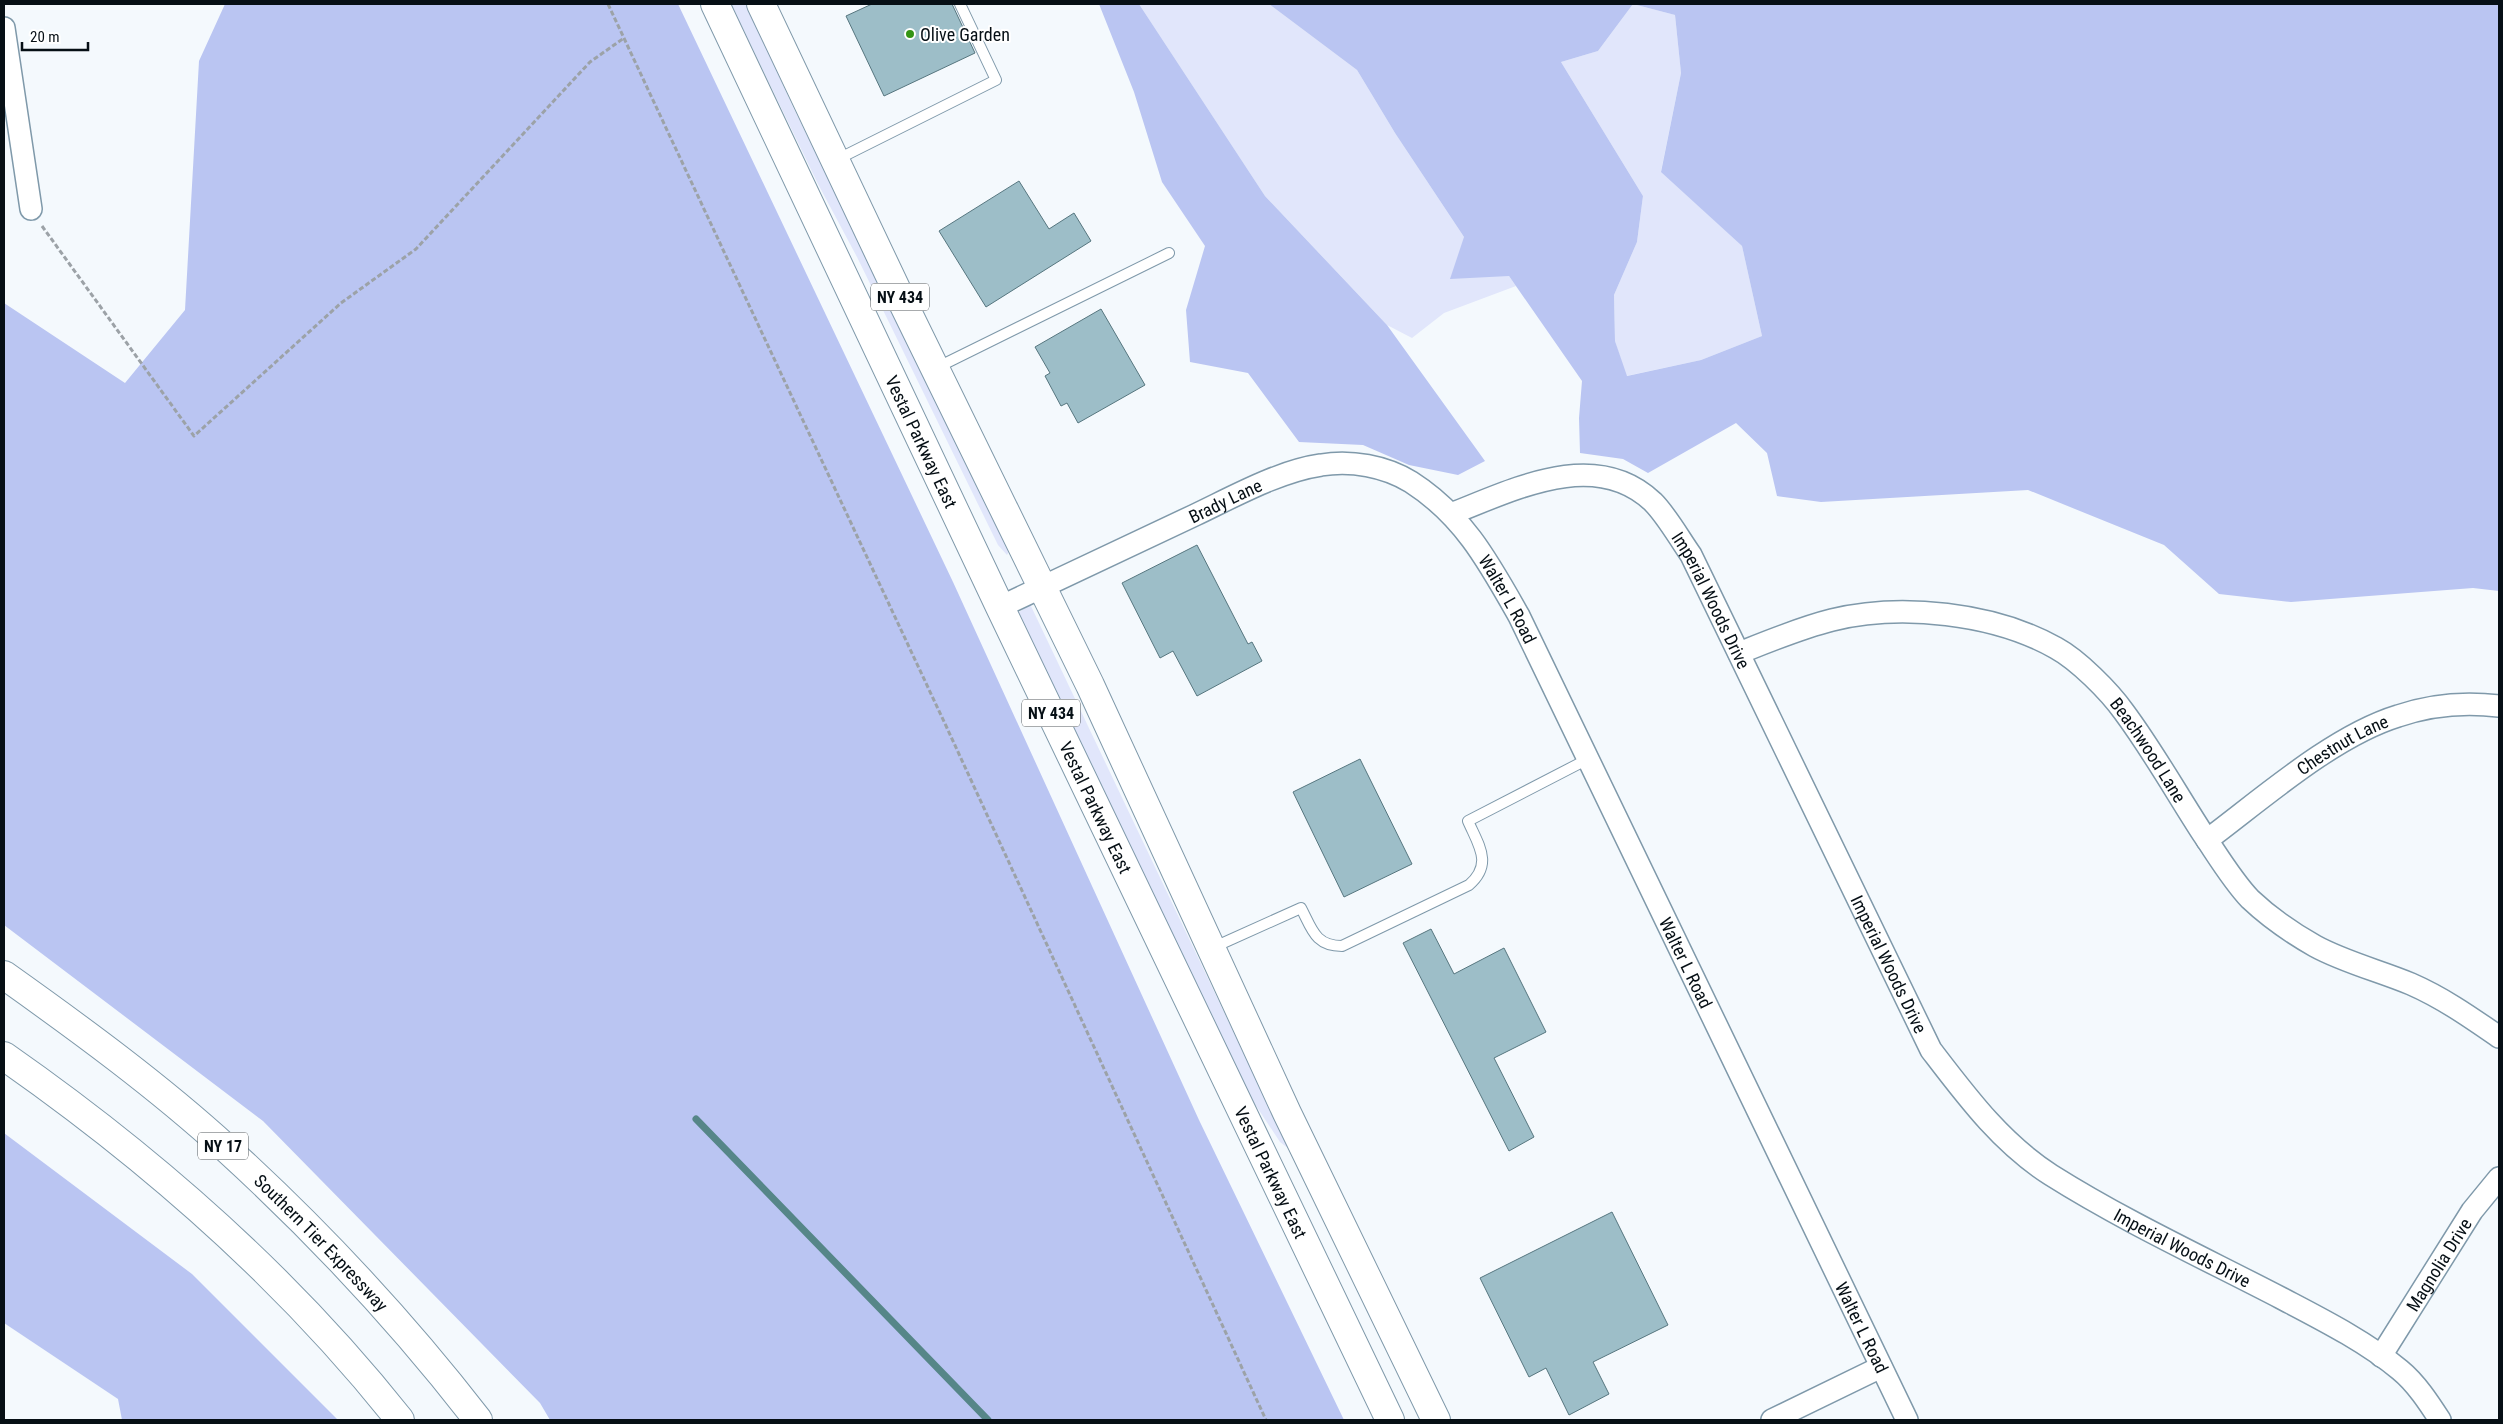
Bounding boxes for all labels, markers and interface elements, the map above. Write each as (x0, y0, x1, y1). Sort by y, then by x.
scale bar (22, 20, 89, 52)
place label: Olive Garden (920, 24, 1010, 45)
text: 20 m (30, 28, 60, 46)
marker: Olive Garden (904, 28, 916, 40)
road number: NY 434 (871, 284, 929, 310)
street label: Vestal Parkway East (882, 372, 962, 511)
street label: Brady Lane (1185, 474, 1265, 527)
street label: Imperial Woods Drive (1668, 528, 1755, 672)
street label: Walter L Road (1475, 551, 1541, 647)
street label: Beachwood Lane (2106, 693, 2191, 806)
road number: NY 434 (1022, 700, 1080, 726)
street label: Chestnut Lane (2292, 710, 2391, 779)
street label: Vestal Parkway East (1055, 738, 1137, 877)
street label: Imperial Woods Drive (1847, 892, 1932, 1036)
street label: Walter L Road (1655, 914, 1717, 1011)
street label: Vestal Parkway East (1231, 1103, 1312, 1242)
road number: NY 17 (198, 1132, 248, 1160)
street label: Southern Tier Expressway (250, 1170, 393, 1316)
street label: Imperial Woods Drive (2110, 1204, 2254, 1291)
street label: Magnolia Drive (2401, 1214, 2475, 1315)
street label: Walter L Road (1831, 1278, 1893, 1376)

